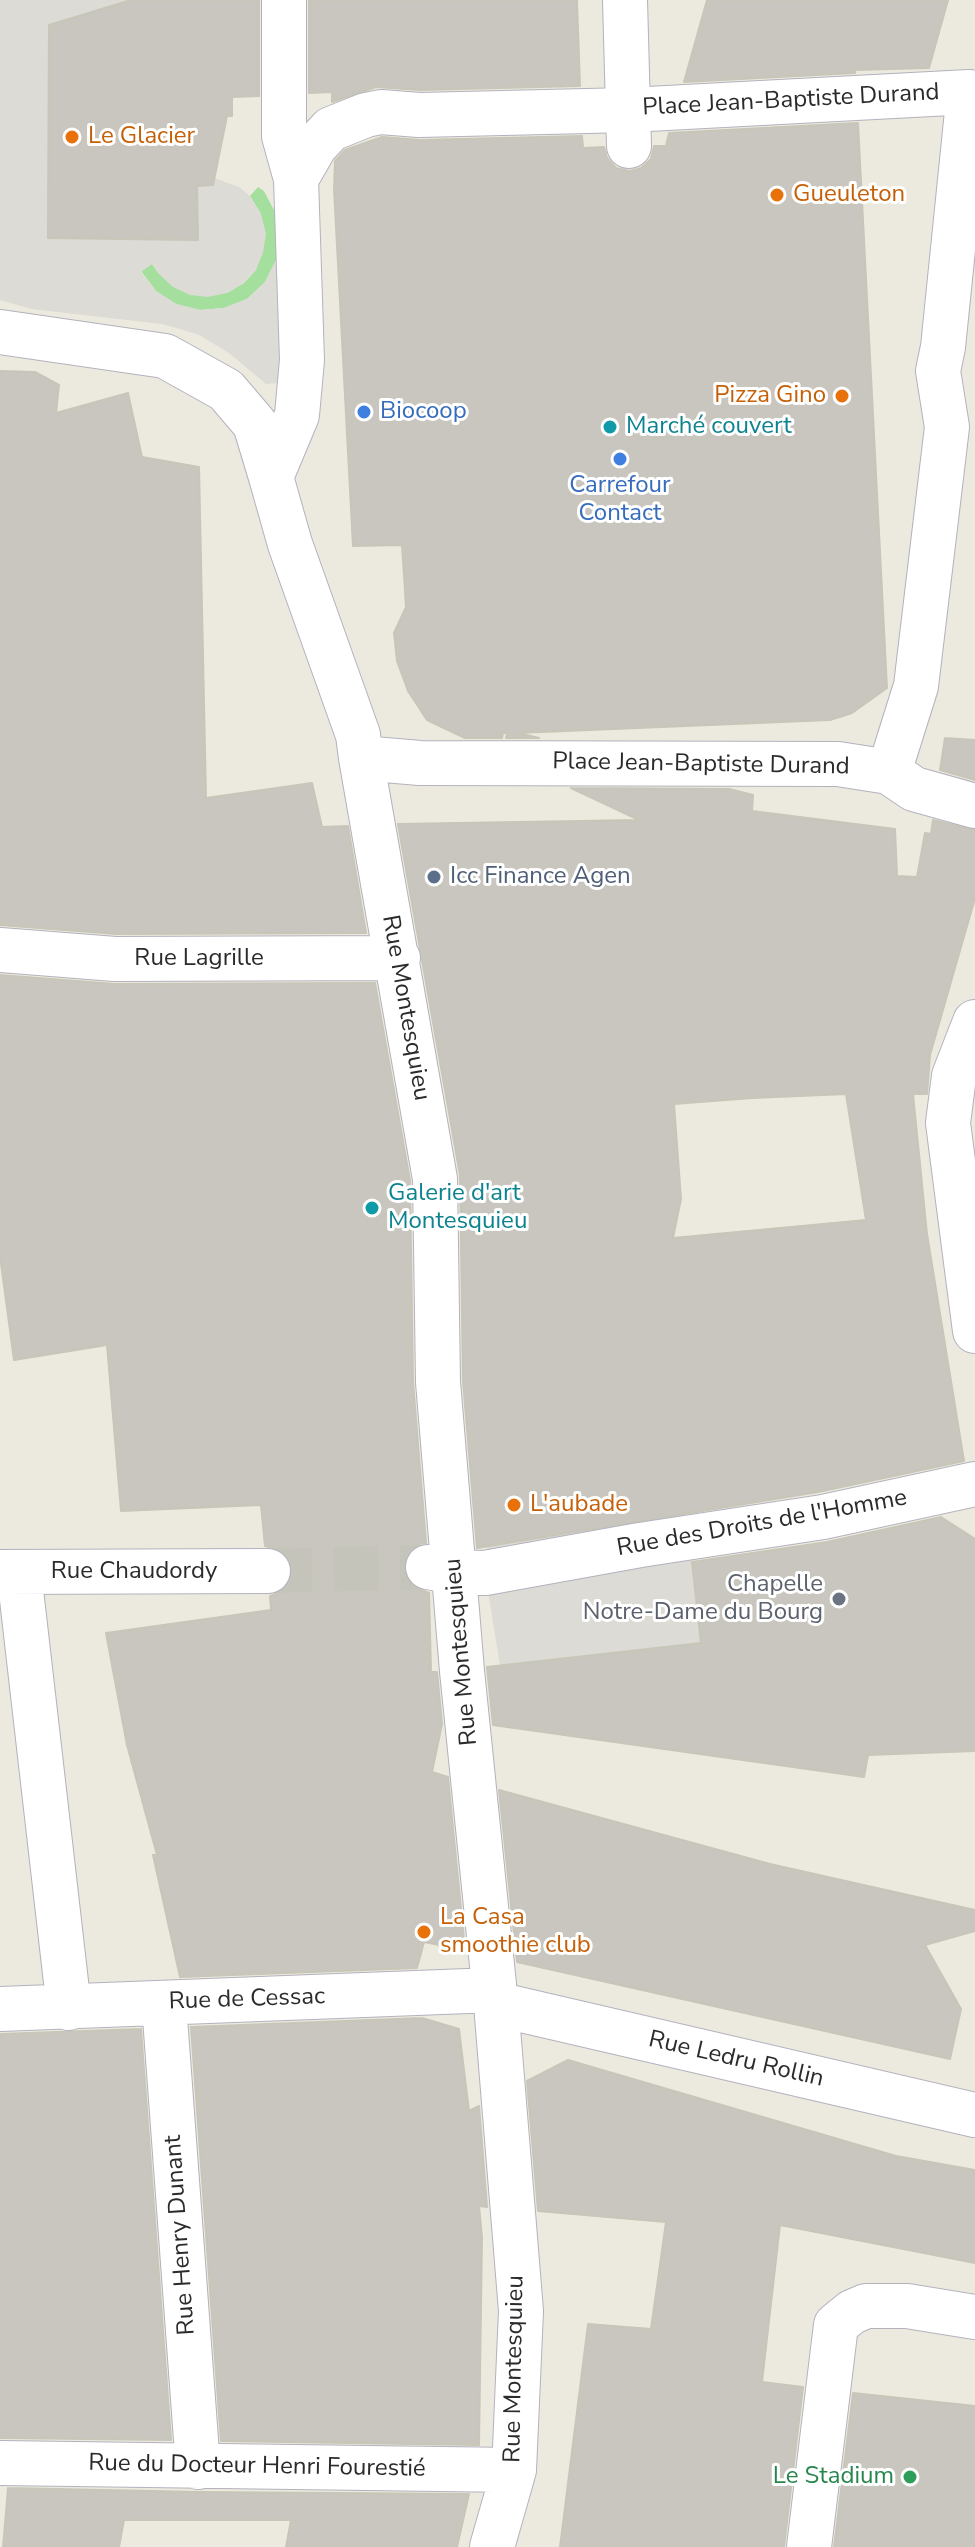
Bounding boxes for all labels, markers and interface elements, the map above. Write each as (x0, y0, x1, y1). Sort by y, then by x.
street label: Place Jean-Baptiste Durand (642, 79, 940, 123)
place label: Le Glacier (88, 123, 195, 151)
marker: Le Glacier (63, 128, 81, 146)
place label: Gueuleton (793, 181, 905, 209)
marker: Gueuleton (768, 186, 786, 204)
place label: Pizza Gino (714, 382, 826, 410)
marker: Pizza Gino (833, 387, 851, 405)
place label: Biocoop (380, 398, 467, 426)
marker: Biocoop (355, 403, 373, 421)
place label: Marché couvert (626, 413, 792, 441)
marker: Marché couvert (601, 418, 619, 436)
marker: Carrefour Contact (611, 450, 629, 468)
place label: Carrefour Contact (569, 472, 671, 528)
street label: Place Jean-Baptiste Durand (552, 748, 850, 782)
place label: Icc Finance Agen (450, 863, 631, 891)
marker: Icc Finance Agen (425, 868, 443, 886)
street label: Rue Montesquieu (375, 913, 435, 1103)
street label: Rue Lagrille (134, 945, 264, 973)
place label: Galerie d'art Montesquieu (388, 1180, 527, 1236)
marker: Galerie d'art Montesquieu (363, 1199, 381, 1217)
street label: Rue des Droits de l'Homme (615, 1484, 909, 1564)
place label: L'aubade (530, 1491, 628, 1519)
marker: L'aubade (505, 1496, 523, 1514)
street label: Rue Montesquieu (439, 1557, 485, 1747)
street label: Rue Chaudordy (51, 1558, 217, 1586)
place label: Chapelle Notre-Dame du Bourg (583, 1571, 823, 1627)
marker: Chapelle Notre-Dame du Bourg (830, 1590, 848, 1608)
place label: La Casa smoothie club (440, 1904, 591, 1960)
marker: La Casa smoothie club (415, 1923, 433, 1941)
street label: Rue de Cessac (168, 1983, 326, 2017)
street label: Rue Ledru Rollin (646, 2026, 826, 2094)
street label: Rue Henry Dunant (160, 2134, 202, 2336)
street label: Rue Montesquieu (499, 2275, 531, 2463)
street label: Rue du Docteur Henri Fourestié (88, 2450, 426, 2484)
place label: Le Stadium (773, 2463, 894, 2491)
marker: Le Stadium (901, 2468, 919, 2486)

